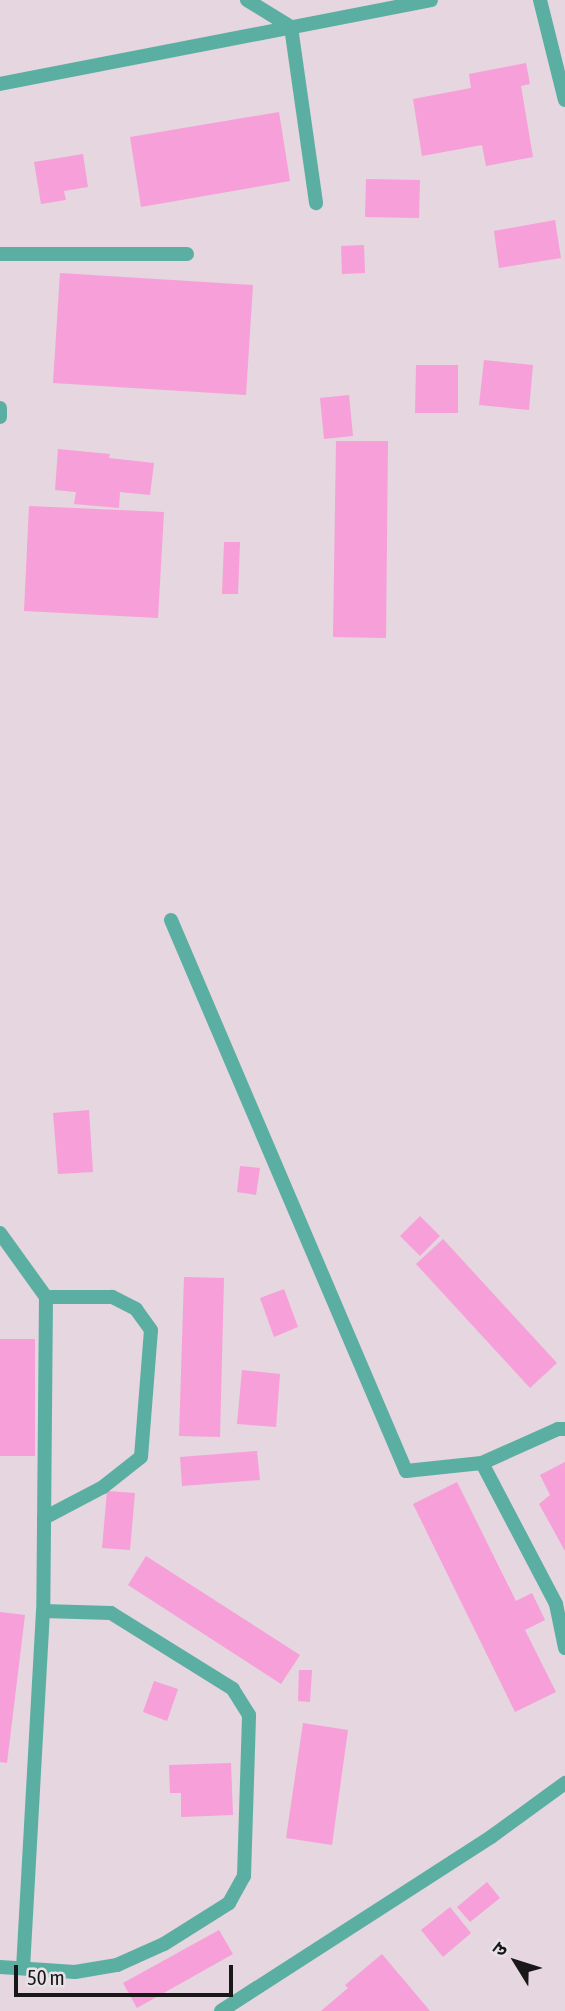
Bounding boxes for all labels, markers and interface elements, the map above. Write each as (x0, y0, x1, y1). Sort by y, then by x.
north arrow (481, 1927, 551, 1997)
text: उ (487, 1938, 512, 1960)
scale bar (18, 1952, 236, 1996)
text: 50 m (27, 1965, 65, 1989)

